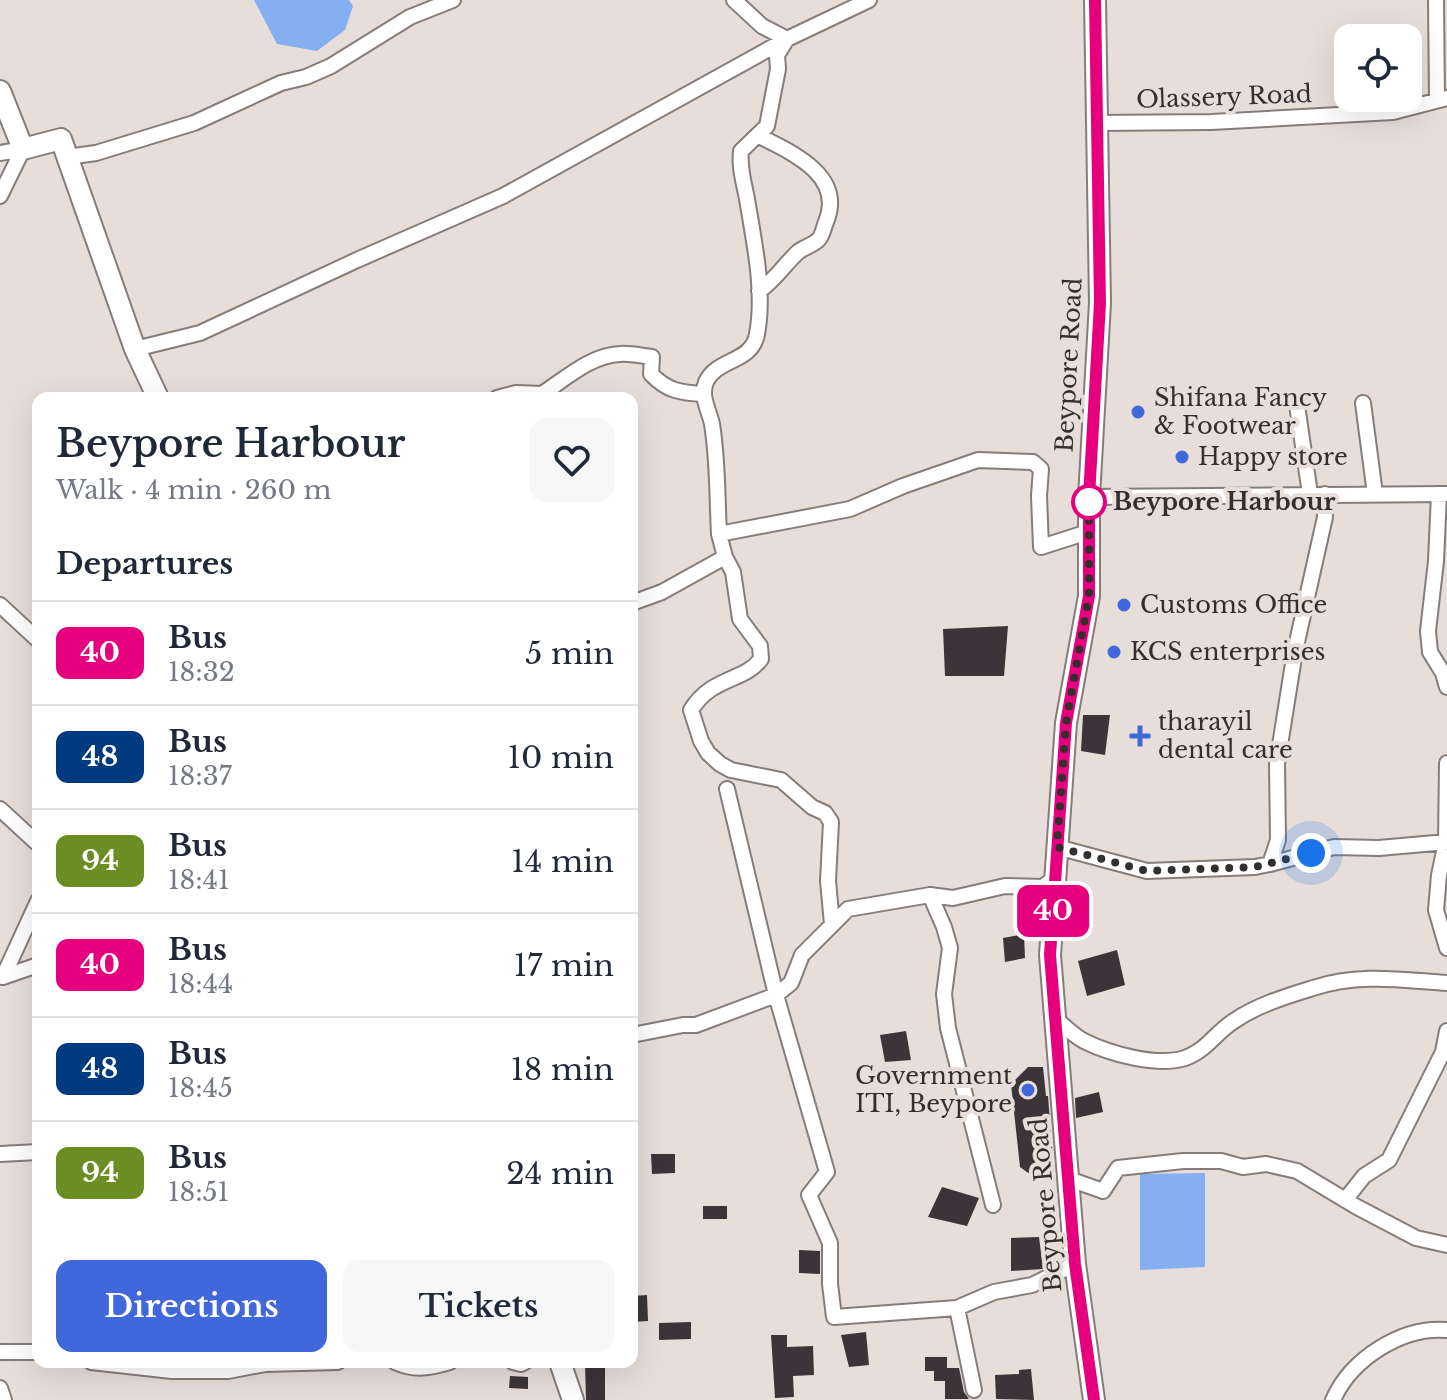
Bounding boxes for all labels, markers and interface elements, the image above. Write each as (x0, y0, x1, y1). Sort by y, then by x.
map controls (1334, 24, 1422, 112)
button: locate (1334, 24, 1422, 112)
street label: Olassery Road (1136, 79, 1312, 114)
street label: Beypore Road (1049, 277, 1088, 453)
place label: Shifana Fancy & Footwear (1154, 383, 1328, 440)
marker: Shifana Fancy & Footwear (1129, 403, 1147, 421)
button: heart (530, 418, 614, 502)
text: Beypore Harbour (56, 420, 406, 467)
place label: Happy store (1198, 442, 1348, 471)
marker: Happy store (1173, 448, 1191, 466)
text: Walk · 4 min · 260 m (56, 474, 331, 506)
marker: Beypore Harbour (1072, 485, 1106, 519)
place label: Beypore Harbour (1113, 487, 1336, 516)
text: Departures (56, 545, 233, 582)
place label: Customs Office (1140, 590, 1327, 619)
marker: Customs Office (1115, 596, 1133, 614)
text: Bus (168, 619, 227, 656)
text: 40 (80, 635, 120, 670)
text: 5 min (525, 635, 614, 672)
place label: KCS enterprises (1130, 637, 1325, 666)
marker: KCS enterprises (1105, 643, 1123, 661)
text: 18:32 (168, 656, 235, 688)
place label: tharayil dental care (1158, 707, 1293, 764)
text: Bus (168, 723, 227, 760)
marker: tharayil dental care (1129, 725, 1151, 747)
text: 48 (82, 739, 118, 774)
text: 10 min (508, 739, 614, 776)
text: 18:37 (168, 760, 232, 792)
text: Bus (168, 827, 227, 864)
your location (1291, 833, 1331, 873)
text: 94 (81, 843, 119, 878)
text: 14 min (511, 843, 614, 880)
text: 18:41 (168, 864, 230, 896)
line badge: 40 (1017, 885, 1089, 937)
text: 40 (1033, 893, 1073, 928)
text: Bus (168, 931, 227, 968)
text: 40 (80, 947, 120, 982)
text: 17 min (514, 947, 614, 984)
text: 18:44 (168, 968, 233, 1000)
text: Bus (168, 1035, 227, 1072)
text: 48 (82, 1051, 118, 1086)
text: 18 min (511, 1051, 614, 1088)
place label: Government ITI, Beypore (855, 1061, 1012, 1118)
text: 18:45 (168, 1072, 233, 1104)
marker: Government ITI, Beypore (1019, 1081, 1037, 1099)
street label: Beypore Road (1023, 1117, 1068, 1293)
text: Bus (168, 1139, 227, 1176)
text: 94 (81, 1155, 119, 1190)
text: 24 min (506, 1155, 614, 1192)
text: 18:51 (168, 1176, 229, 1208)
button: Directions (56, 1260, 327, 1352)
button: Tickets (343, 1260, 614, 1352)

